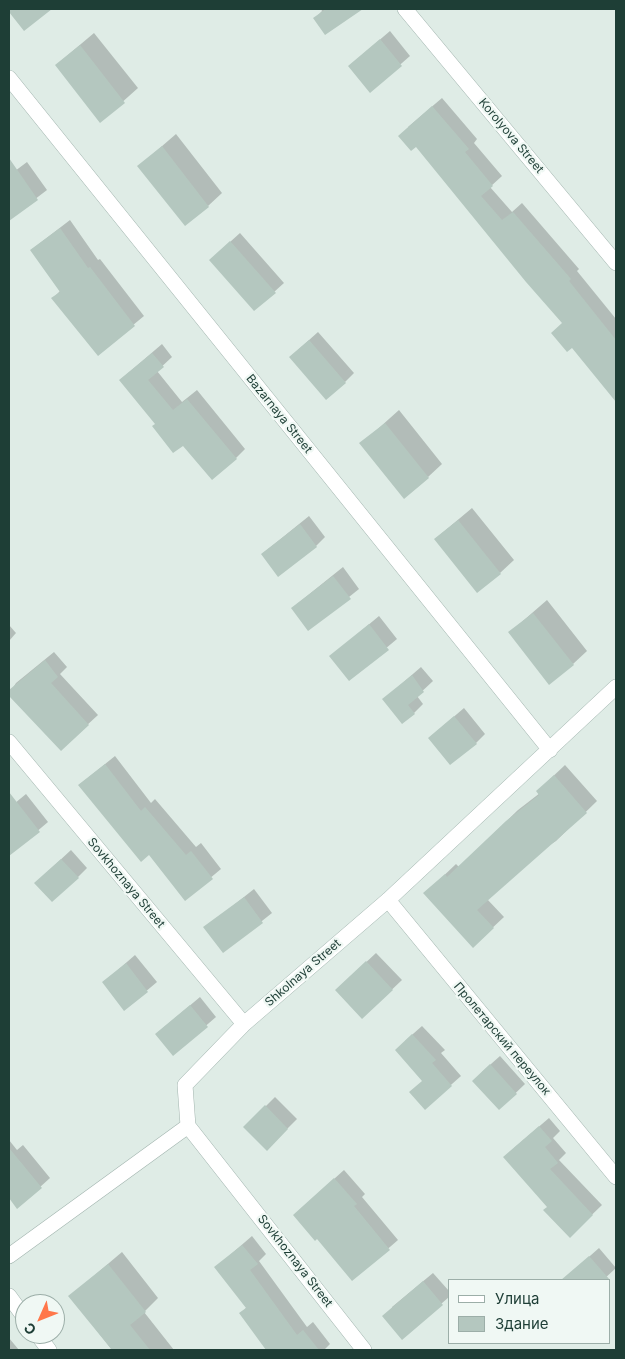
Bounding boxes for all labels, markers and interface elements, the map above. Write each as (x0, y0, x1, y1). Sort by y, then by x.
street label: Korolyova Street (475, 96, 547, 176)
street label: Bazarnaya Street (243, 372, 315, 456)
street label: Sovkhoznaya Street (84, 835, 168, 931)
street label: Shkolnaya Street (262, 936, 344, 1010)
street label: Пролетарский переулок (451, 980, 553, 1098)
street label: Sovkhoznaya Street (255, 1212, 335, 1310)
legend (448, 1279, 610, 1344)
text: Улица (495, 1289, 539, 1308)
north arrow (15, 1294, 65, 1344)
text: Здание (495, 1314, 549, 1333)
text: С (20, 1319, 39, 1339)

